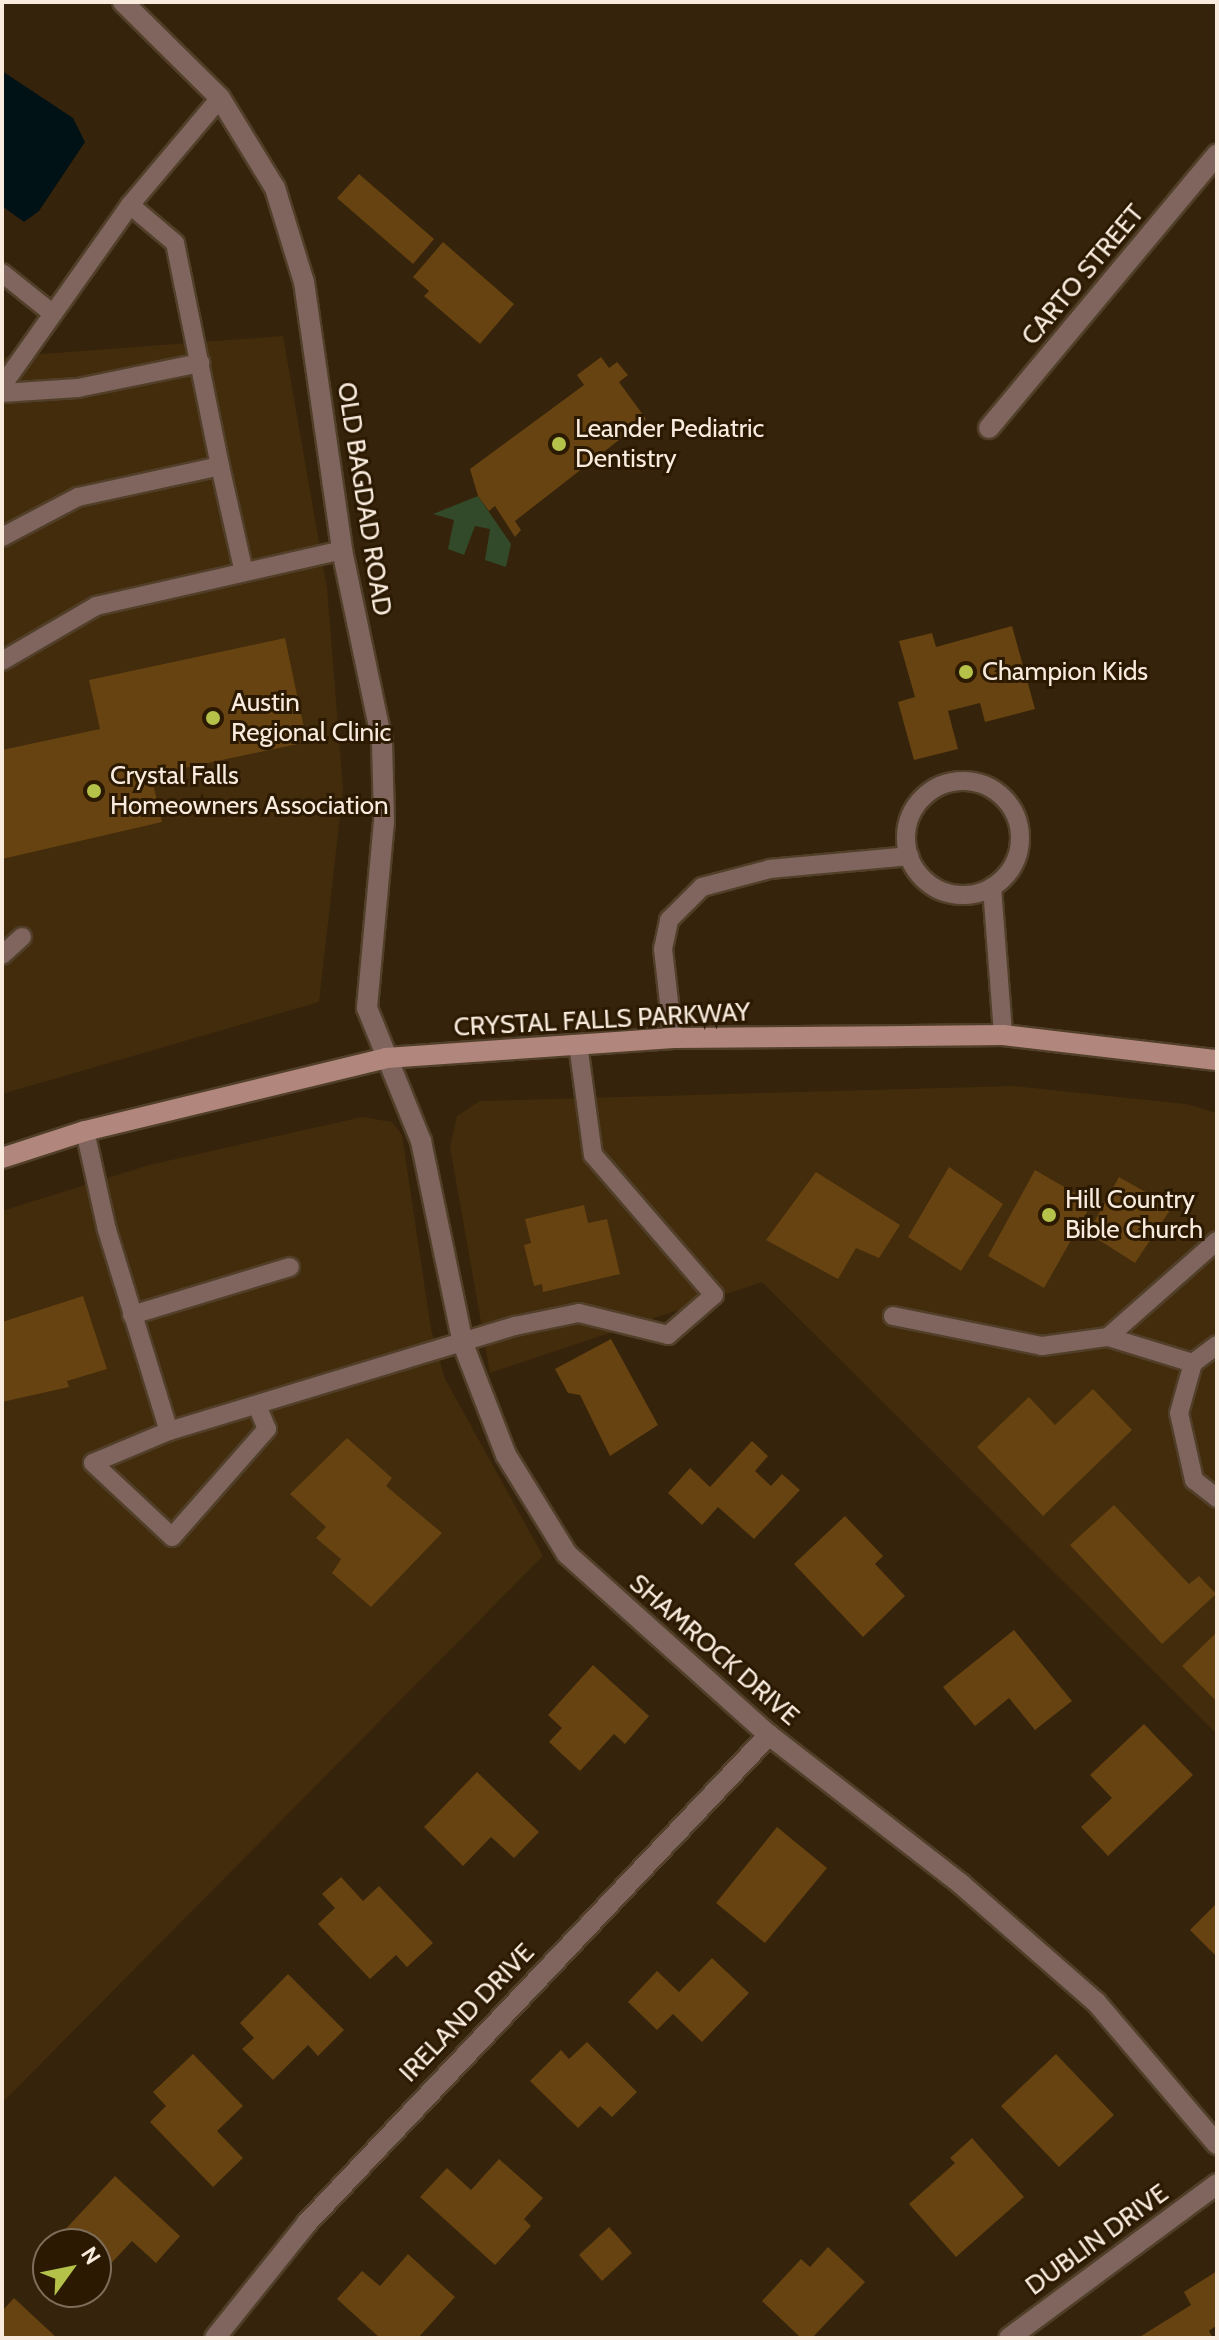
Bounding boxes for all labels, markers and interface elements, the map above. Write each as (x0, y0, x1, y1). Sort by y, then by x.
street label: CARTO STREET (1015, 198, 1151, 352)
street label: OLD BAGDAD ROAD (330, 380, 398, 618)
place label: Leander Pediatric Dentistry (575, 413, 764, 474)
marker: Leander Pediatric Dentistry (550, 435, 568, 453)
place label: Champion Kids (982, 656, 1148, 688)
marker: Champion Kids (957, 663, 975, 681)
place label: Austin Regional Clinic (231, 687, 391, 748)
marker: Austin Regional Clinic (202, 707, 224, 729)
place label: Crystal Falls Homeowners Association (110, 760, 389, 822)
marker: Crystal Falls Homeowners Association (85, 782, 103, 800)
street label: CRYSTAL FALLS PARKWAY (453, 997, 751, 1043)
place label: Hill Country Bible Church (1065, 1184, 1203, 1246)
marker: Hill Country Bible Church (1040, 1206, 1058, 1224)
street label: SHAMROCK DRIVE (623, 1568, 805, 1732)
street label: IRELAND DRIVE (393, 1937, 541, 2089)
street label: DUBLIN DRIVE (1020, 2178, 1174, 2302)
north arrow (32, 2228, 112, 2308)
text: N (75, 2242, 106, 2270)

